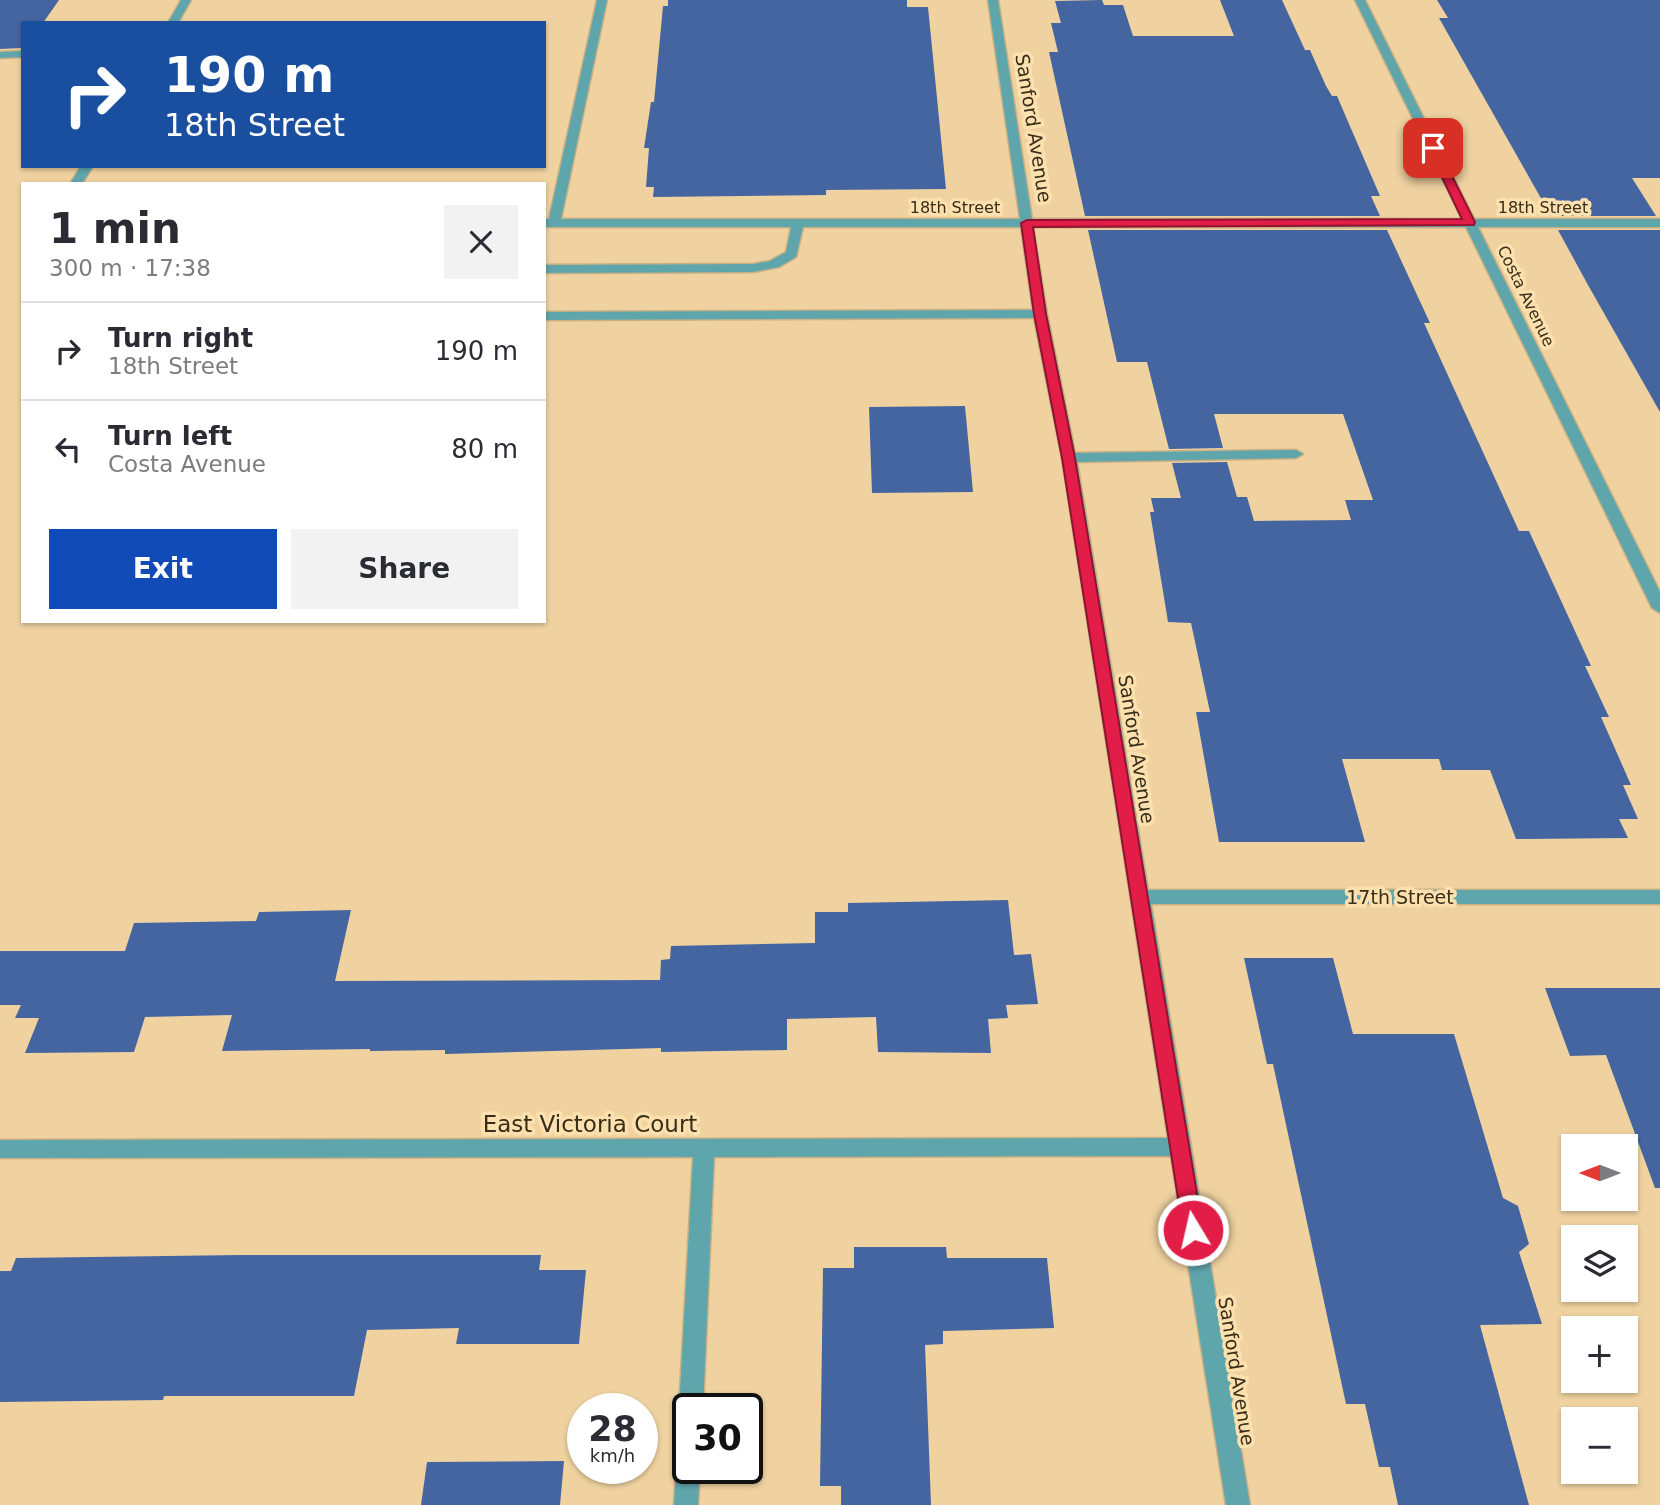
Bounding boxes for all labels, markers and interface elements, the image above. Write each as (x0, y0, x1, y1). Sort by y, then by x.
text: 190 m (164, 47, 334, 104)
icon: right (49, 49, 140, 140)
street label: Sanford Avenue (1011, 52, 1057, 204)
text: 18th Street (164, 106, 345, 144)
pin (1403, 118, 1463, 178)
icon: arrive (1414, 129, 1452, 167)
street label: 18th Street (910, 198, 1000, 217)
street label: 18th Street (1498, 198, 1588, 217)
text: 1 min (49, 204, 181, 253)
button: close (444, 205, 518, 279)
street label: Costa Avenue (1493, 242, 1559, 350)
text: 300 m · 17:38 (49, 255, 211, 281)
text: Turn right (108, 323, 253, 353)
icon: right (49, 332, 87, 370)
text: 190 m (435, 336, 518, 366)
text: 18th Street (108, 353, 238, 379)
text: Turn left (108, 421, 232, 451)
icon: left (49, 430, 87, 468)
text: 80 m (451, 434, 518, 464)
text: Costa Avenue (108, 451, 266, 477)
button: Exit (49, 529, 277, 609)
button: Share (291, 529, 518, 609)
street label: Sanford Avenue (1114, 673, 1160, 825)
street label: 17th Street (1346, 886, 1454, 908)
street label: East Victoria Court (483, 1111, 697, 1137)
north arrow (1561, 1134, 1638, 1211)
map controls (1561, 1134, 1638, 1484)
position arrow (1156, 1193, 1230, 1267)
button: layers (1561, 1225, 1638, 1302)
street label: Sanford Avenue (1214, 1295, 1260, 1447)
button: + (1561, 1316, 1638, 1393)
speed limit sign: 30 (672, 1393, 763, 1484)
button: − (1561, 1407, 1638, 1484)
text: 28 (588, 1409, 637, 1449)
text: km/h (590, 1445, 635, 1466)

